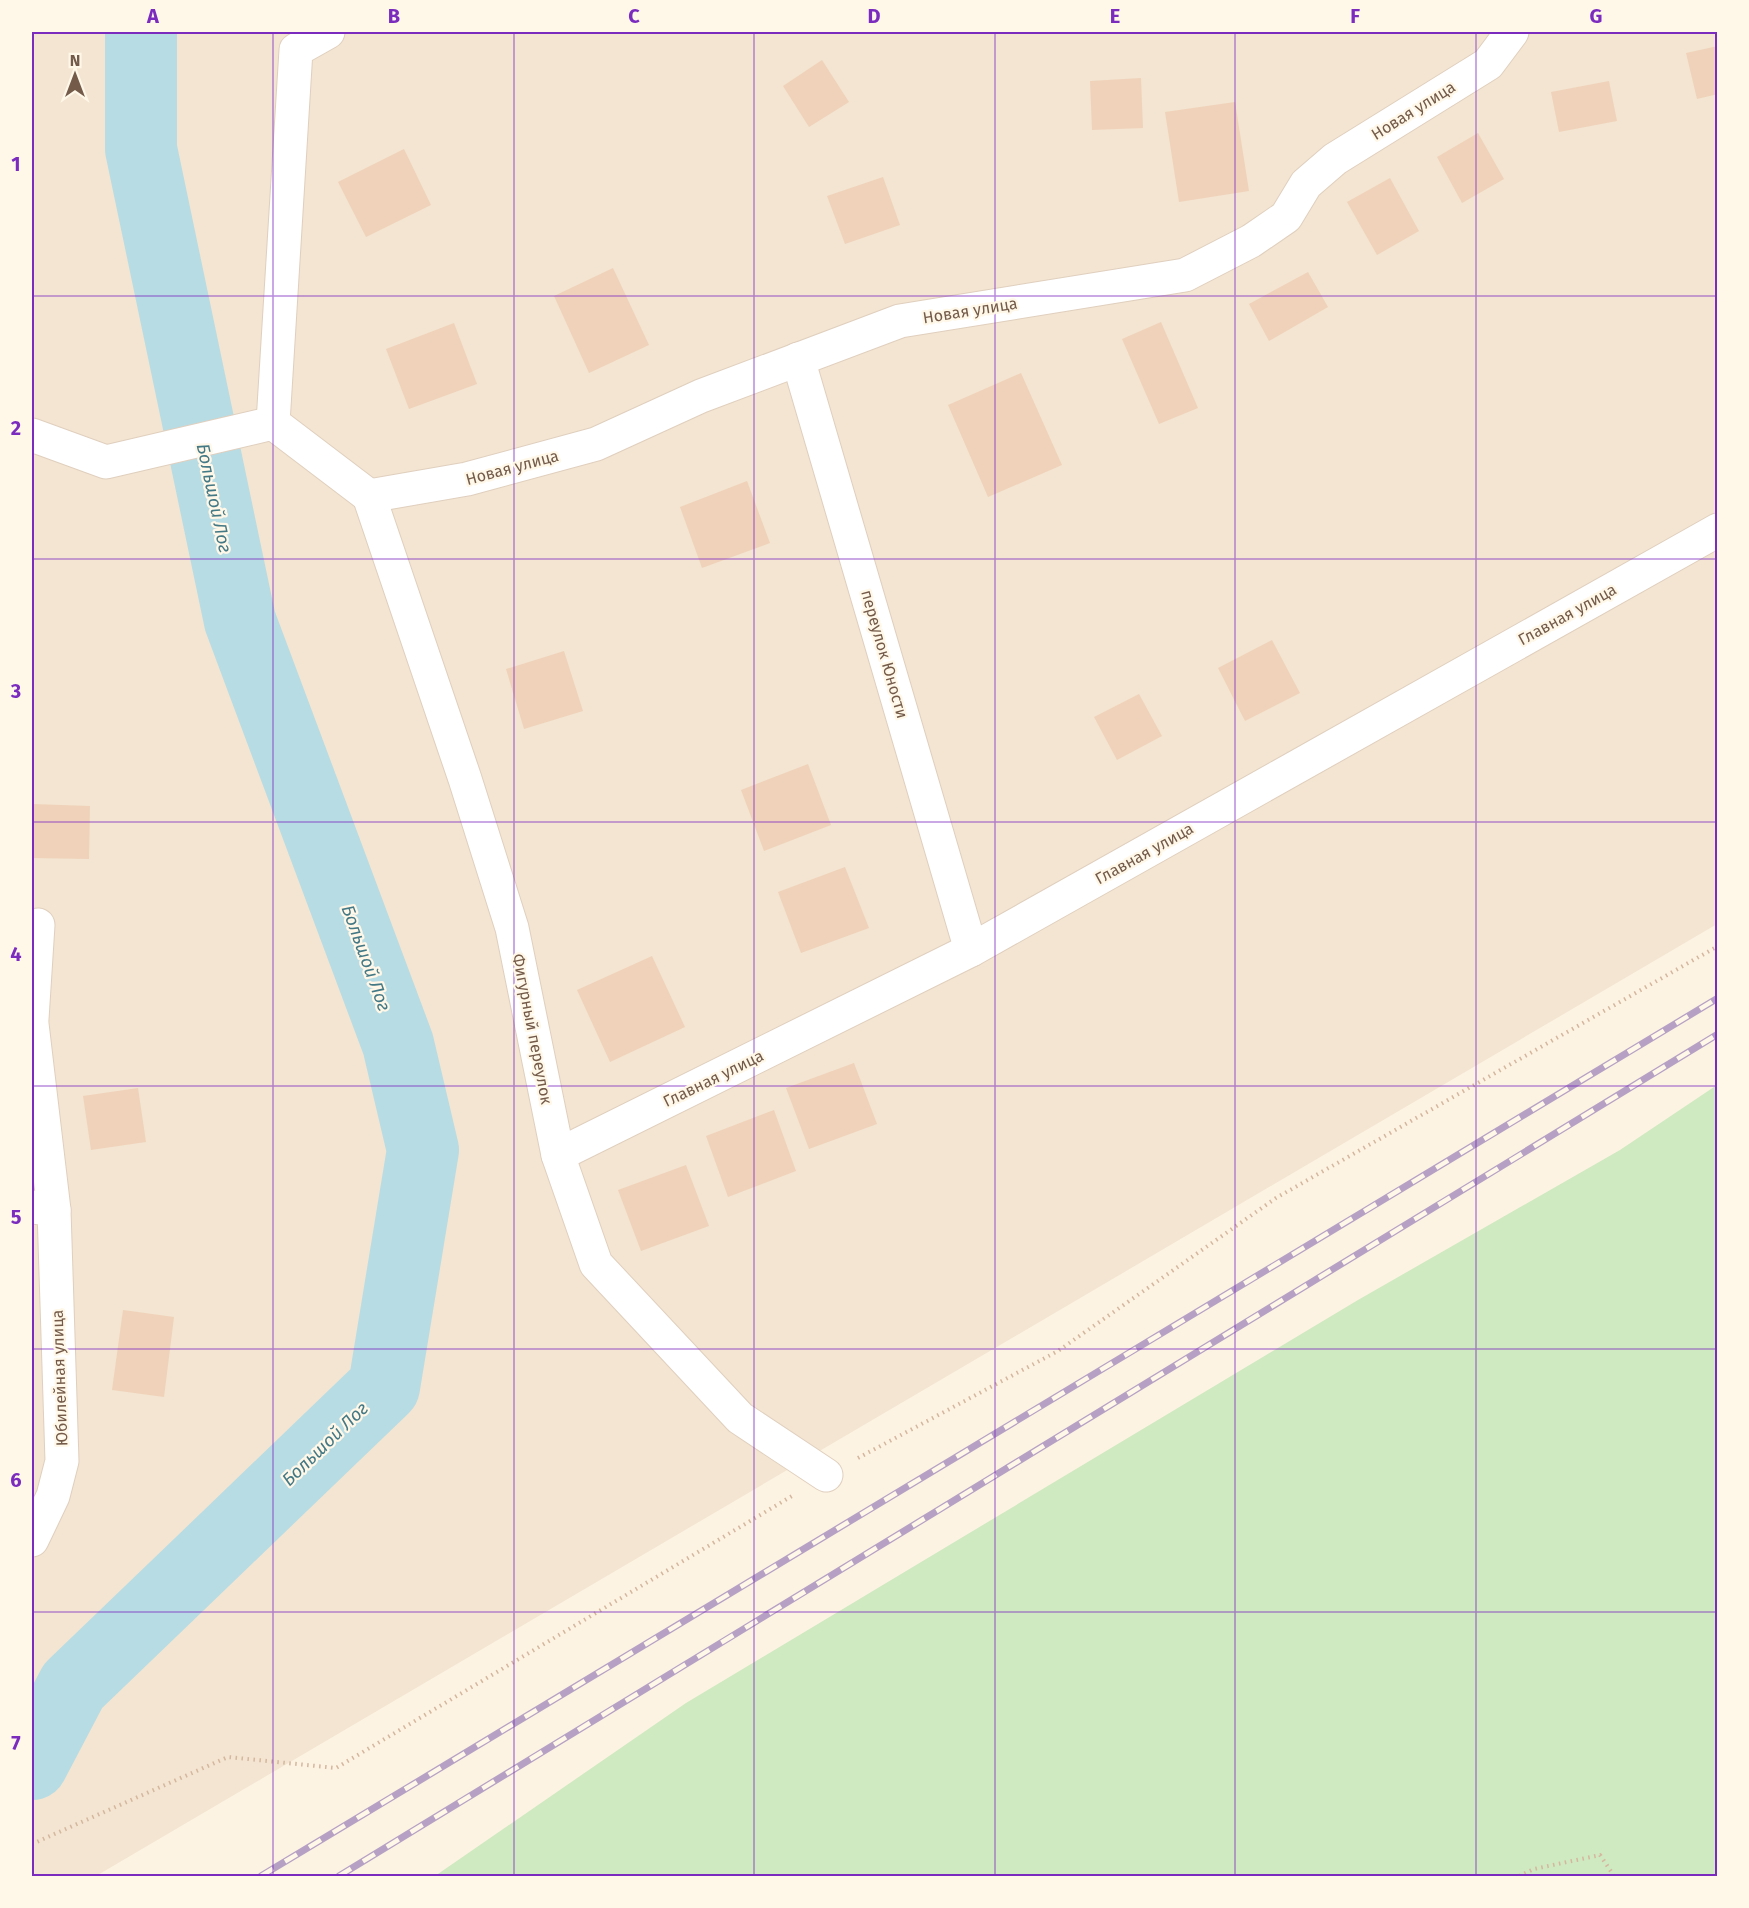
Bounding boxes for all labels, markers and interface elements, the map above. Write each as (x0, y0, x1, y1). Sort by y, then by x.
text: A (146, 4, 160, 28)
text: B (388, 4, 400, 28)
text: C (628, 4, 640, 28)
text: D (867, 4, 881, 28)
text: E (1110, 4, 1120, 28)
text: F (1350, 4, 1360, 28)
text: G (1590, 4, 1602, 28)
north arrow (45, 45, 105, 105)
text: N (70, 51, 80, 70)
street label: Новая улица (1368, 77, 1459, 144)
text: 1 (11, 152, 21, 176)
street label: Новая улица (921, 294, 1019, 327)
text: 2 (11, 416, 21, 440)
water label: Большой Лог (192, 441, 236, 555)
street label: Новая улица (464, 446, 561, 489)
street label: Главная улица (1515, 580, 1620, 649)
street label: переулок Юности (857, 588, 912, 721)
text: 3 (10, 679, 21, 703)
street label: Главная улица (1092, 819, 1197, 888)
water label: Большой Лог (337, 902, 395, 1014)
text: 4 (10, 942, 22, 966)
street label: Фигурный переулок (509, 952, 557, 1107)
street label: Главная улица (660, 1046, 767, 1111)
text: 5 (11, 1205, 22, 1229)
street label: Юбилейная улица (48, 1309, 71, 1447)
water label: Большой Лог (277, 1397, 373, 1491)
text: 6 (10, 1468, 22, 1492)
text: 7 (11, 1731, 21, 1755)

